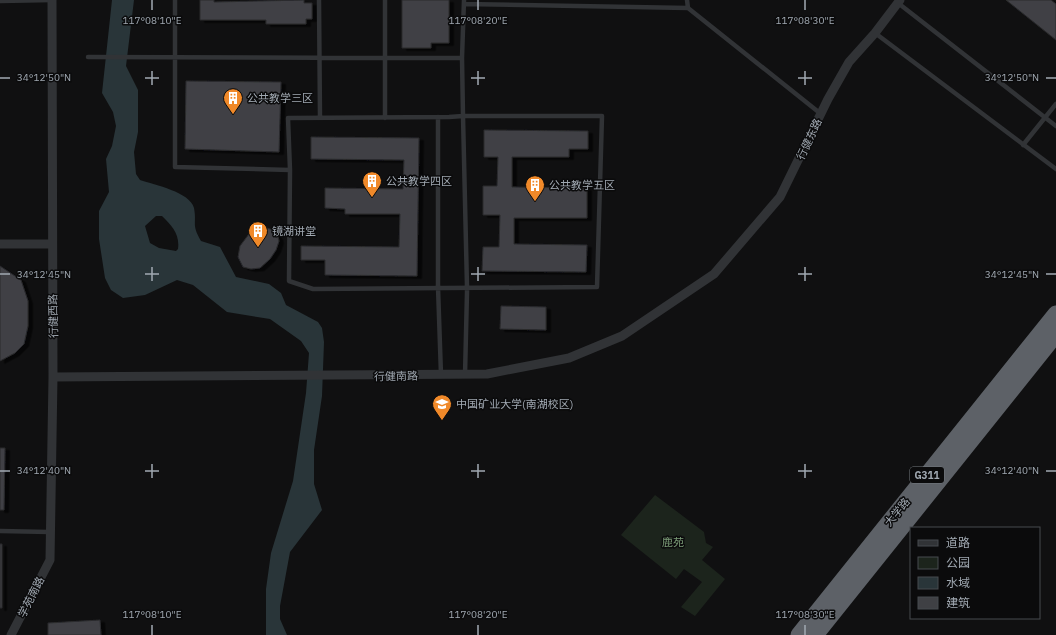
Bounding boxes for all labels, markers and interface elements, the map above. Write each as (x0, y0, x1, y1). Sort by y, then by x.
text: 117°08'10"E (122, 14, 182, 27)
text: 117°08'20"E (448, 14, 508, 27)
text: 117°08'30"E (775, 14, 835, 27)
text: 34°12'50"N (17, 71, 71, 84)
text: 34°12'50"N (985, 71, 1039, 84)
building icon: 公共教学三区 (222, 87, 244, 115)
place label: 公共教学三区 (247, 91, 313, 105)
street label: 行健东路 (793, 116, 825, 162)
building icon: 公共教学四区 (361, 170, 383, 198)
place label: 公共教学四区 (386, 174, 452, 188)
building icon: 公共教学五区 (524, 174, 546, 202)
place label: 公共教学五区 (549, 178, 615, 192)
building icon: 镜湖讲堂 (247, 220, 269, 248)
place label: 镜湖讲堂 (272, 224, 316, 238)
text: 34°12'45"N (17, 268, 71, 281)
text: 34°12'45"N (985, 268, 1039, 281)
street label: 行健西路 (46, 294, 60, 338)
street label: 行健南路 (374, 369, 418, 383)
school or university icon: 中国矿业大学(南湖校区) (431, 393, 453, 421)
place label: 中国矿业大学(南湖校区) (456, 397, 573, 411)
text: 34°12'40"N (17, 464, 71, 477)
text: 34°12'40"N (985, 464, 1039, 477)
road number: G311 (910, 467, 944, 483)
street label: 大学路 (881, 495, 913, 529)
legend (910, 527, 1040, 619)
park label: 鹿苑 (662, 535, 684, 549)
text: 道路 (946, 535, 970, 550)
text: 公园 (946, 555, 970, 570)
street label: 学苑南路 (15, 574, 47, 620)
text: 水域 (946, 575, 970, 590)
text: 建筑 (946, 595, 970, 610)
text: 117°08'10"E (122, 608, 182, 621)
text: 117°08'20"E (448, 608, 508, 621)
text: 117°08'30"E (775, 608, 835, 621)

